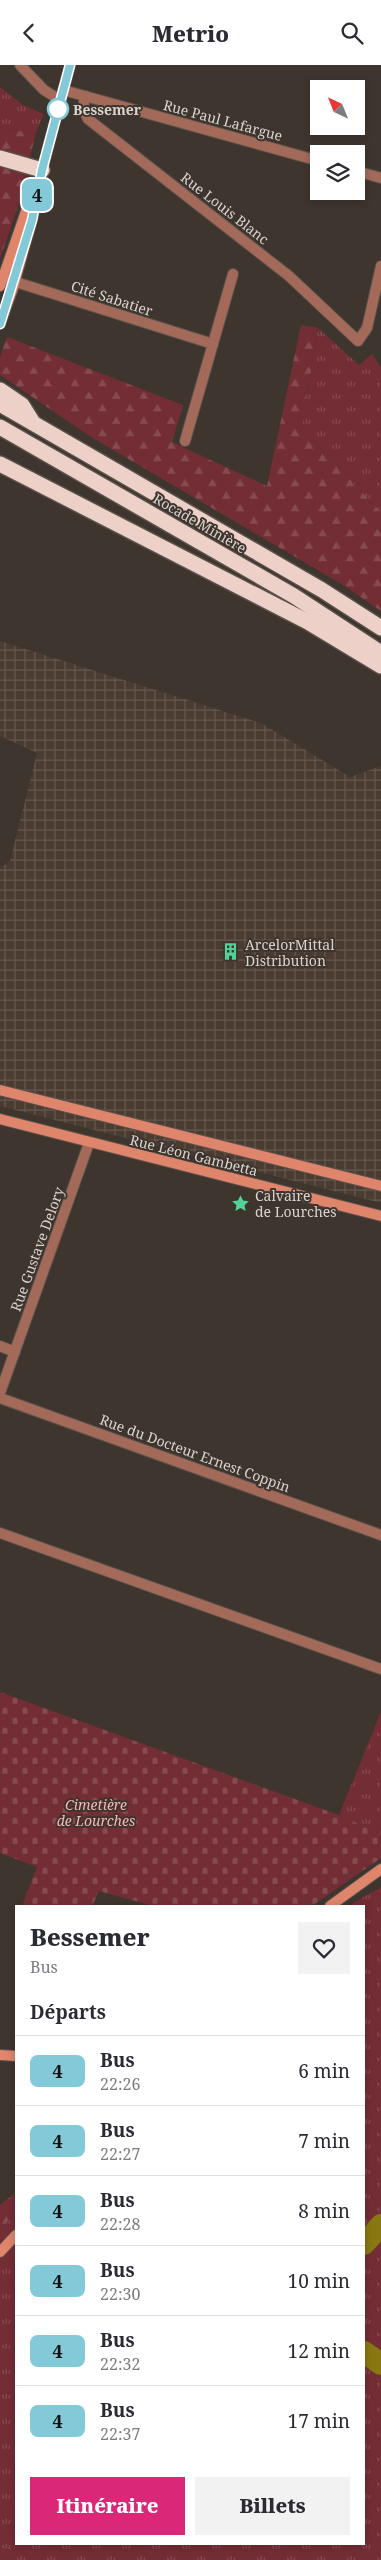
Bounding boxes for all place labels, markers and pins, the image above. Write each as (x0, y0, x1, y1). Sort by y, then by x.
marker: Bessemer (47, 98, 69, 120)
place label: Bessemer (73, 100, 142, 119)
place label: ArcelorMittal Distribution (245, 935, 335, 970)
building icon: ArcelorMittal Distribution (221, 942, 241, 962)
place label: Calvaire de Lourches (255, 1186, 337, 1221)
place icon: Calvaire de Lourches (231, 1193, 251, 1213)

